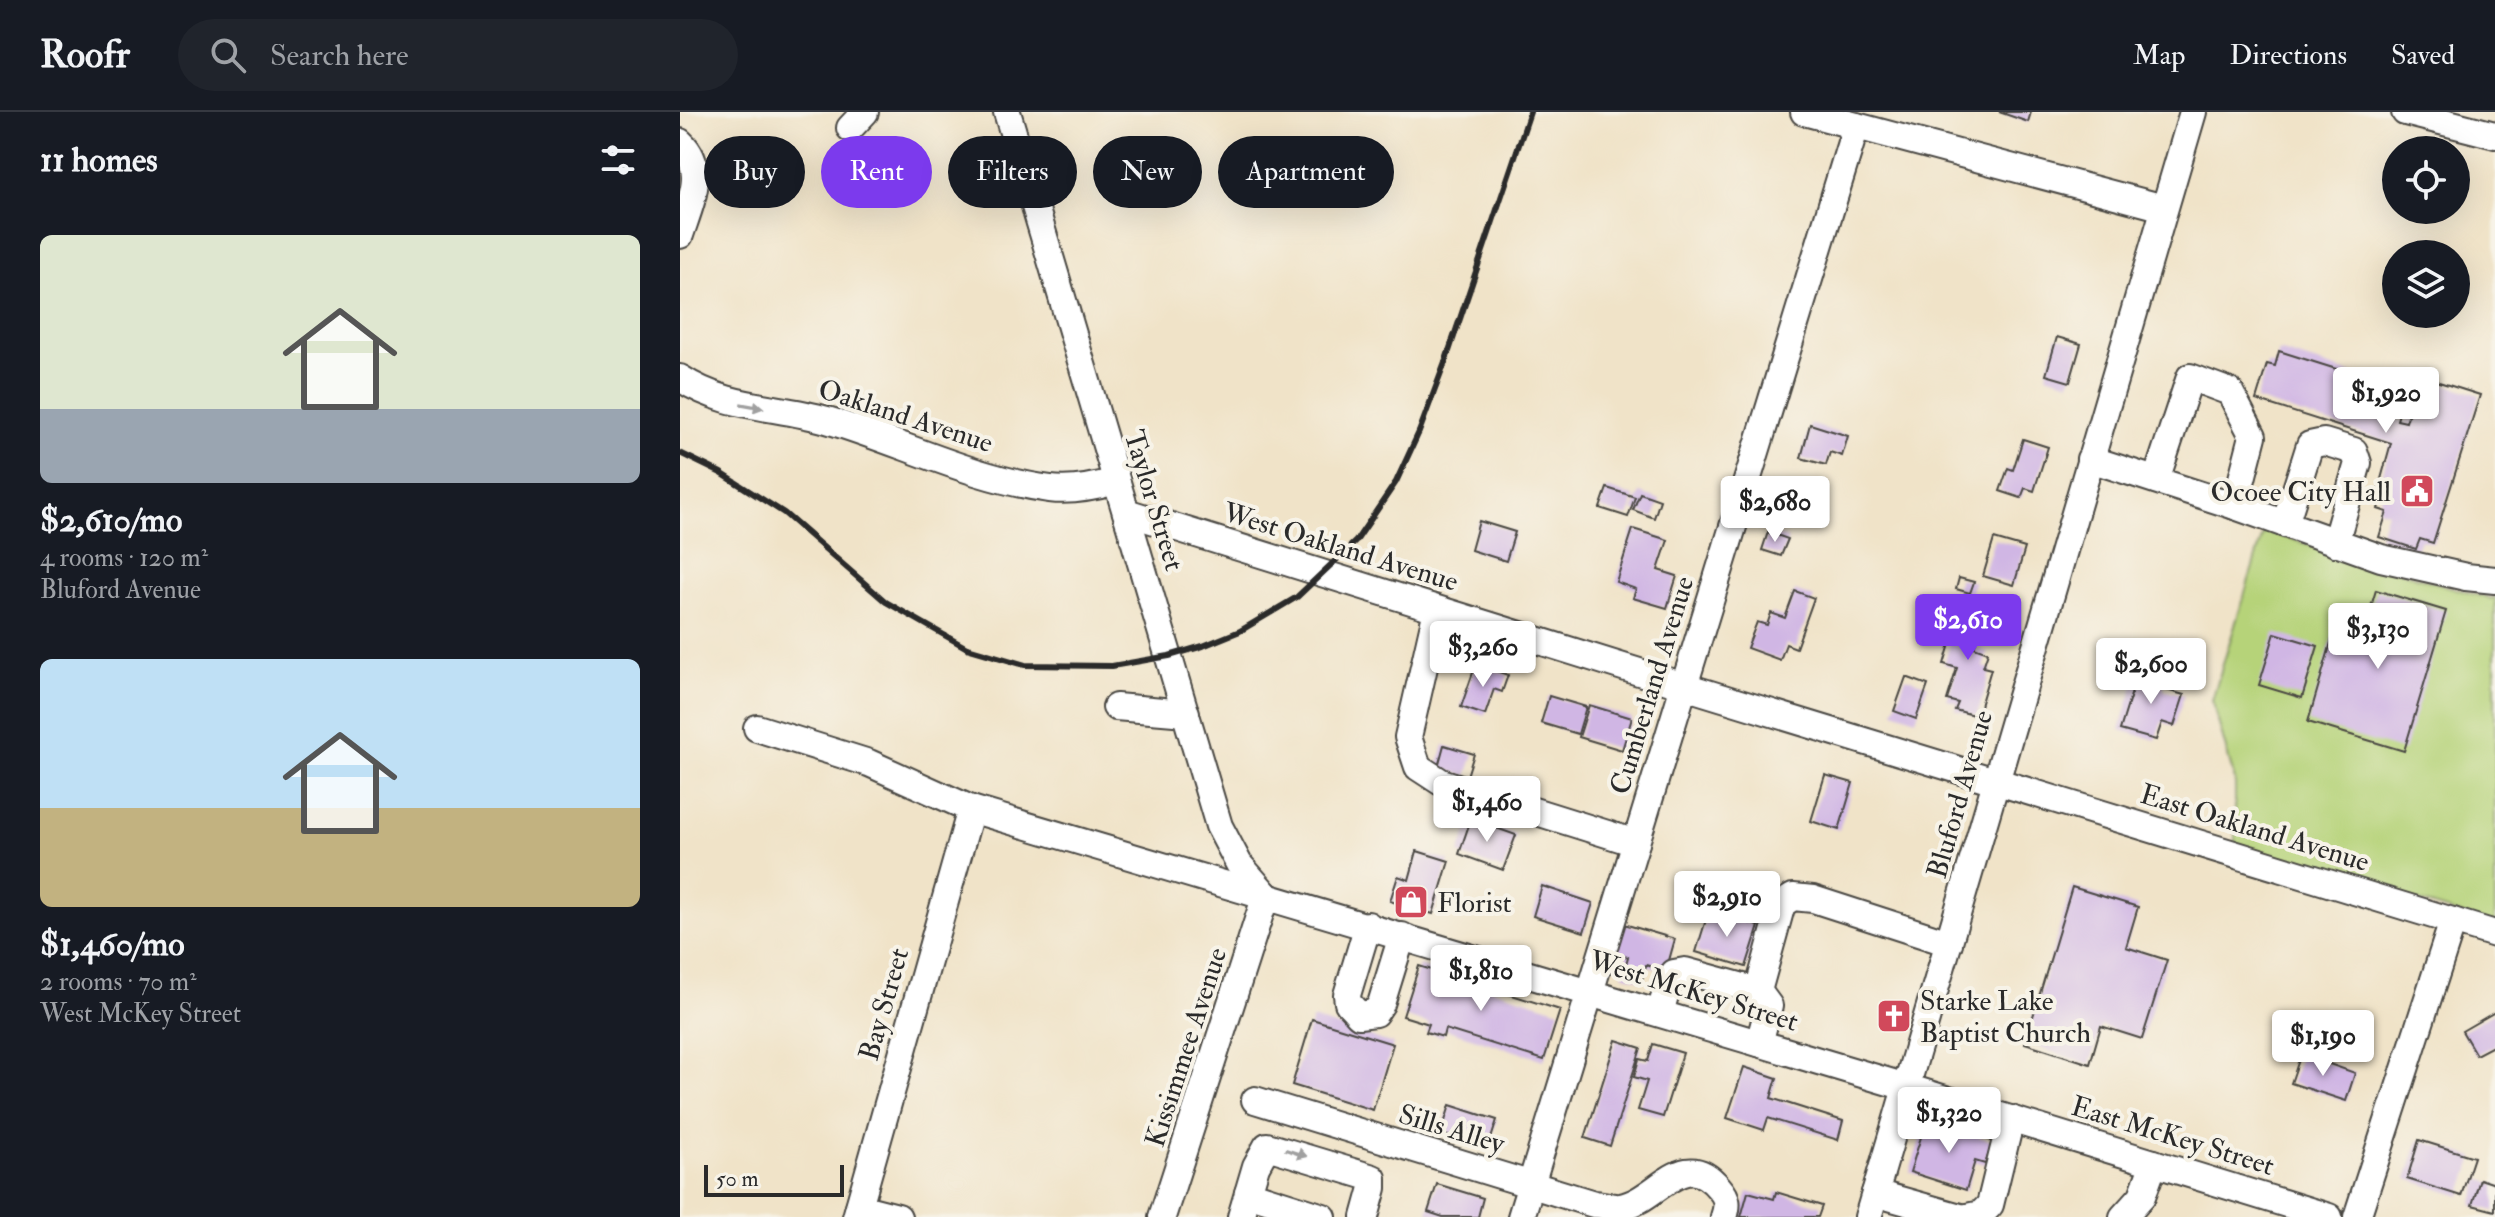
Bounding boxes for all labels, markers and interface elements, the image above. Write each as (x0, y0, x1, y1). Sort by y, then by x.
search box (178, 19, 738, 91)
text: Roofr (40, 31, 130, 79)
icon: search (206, 33, 250, 77)
text: Search here (270, 37, 409, 74)
text: Map (2133, 38, 2186, 73)
text: Directions (2230, 38, 2347, 73)
text: Saved (2391, 38, 2455, 73)
chip: Buy (704, 136, 805, 208)
chip: Rent (821, 136, 932, 208)
chip: Filters (948, 136, 1077, 208)
chip: New (1093, 136, 1202, 208)
chip: Apartment (1218, 136, 1394, 208)
map controls (2382, 136, 2470, 328)
button: locate (2382, 136, 2470, 224)
icon: filters (596, 138, 640, 182)
text: 11 homes (40, 139, 158, 182)
button: layers (2382, 240, 2470, 328)
icon: home (268, 287, 412, 431)
pin: $1,920 (2321, 367, 2451, 435)
street label: Oakland Avenue (814, 372, 998, 461)
text: $1,920 (2351, 377, 2421, 409)
one-way arrow (740, 401, 765, 413)
street label: Taylor Street (1116, 426, 1192, 575)
public building icon: Ocoee City Hall (2398, 472, 2436, 510)
place label: Ocoee City Hall (2211, 475, 2391, 510)
pin: $2,680 (1710, 476, 1840, 544)
text: $2,680 (1739, 486, 1811, 518)
street label: West Oakland Avenue (1218, 495, 1463, 600)
text: $2,610/mo (40, 499, 182, 542)
text: 4 rooms · 120 m² (40, 542, 208, 574)
street label: Cumberland Avenue (1603, 572, 1702, 799)
text: Bluford Avenue (40, 574, 201, 606)
pin: $2,610 (1903, 594, 2033, 662)
pin: $3,130 (2313, 603, 2443, 671)
text: $2,610 (1933, 604, 2003, 636)
text: $3,130 (2346, 613, 2410, 645)
pin: $3,260 (1418, 621, 1548, 689)
text: $3,260 (1448, 631, 1518, 663)
pin: $2,600 (2086, 638, 2216, 706)
text: $2,600 (2114, 648, 2188, 680)
street label: Bluford Avenue (1920, 706, 2001, 882)
icon: home (268, 711, 412, 855)
pin: $1,460 (1422, 776, 1552, 844)
street label: East Oakland Avenue (2136, 777, 2374, 880)
text: $1,460 (1451, 786, 1523, 818)
pin: $2,910 (1662, 871, 1792, 939)
text: $2,910 (1692, 881, 1762, 913)
shop icon: Florist (1392, 883, 1430, 921)
place label: Florist (1437, 886, 1512, 921)
text: $1,460/mo (40, 923, 185, 966)
street label: Kissimmee Avenue (1138, 943, 1235, 1151)
street label: West McKey Street (1584, 943, 1802, 1040)
street label: Bay Street (852, 944, 917, 1065)
pin: $1,810 (1416, 945, 1546, 1013)
text: $1,810 (1449, 955, 1513, 987)
text: 2 rooms · 70 m² (40, 966, 197, 998)
place label: Starke Lake Baptist Church (1920, 984, 2091, 1051)
church icon: Starke Lake Baptist Church (1875, 997, 1913, 1035)
text: West McKey Street (40, 998, 241, 1030)
pin: $1,190 (2258, 1010, 2388, 1078)
text: $1,190 (2290, 1020, 2356, 1052)
pin: $1,320 (1884, 1087, 2014, 1155)
street label: East McKey Street (2067, 1089, 2278, 1184)
street label: Sills Alley (1394, 1097, 1509, 1162)
text: $1,320 (1916, 1097, 1982, 1129)
one-way arrow (1284, 1147, 1308, 1160)
scale bar (704, 1161, 844, 1197)
text: 50 m (716, 1165, 758, 1193)

